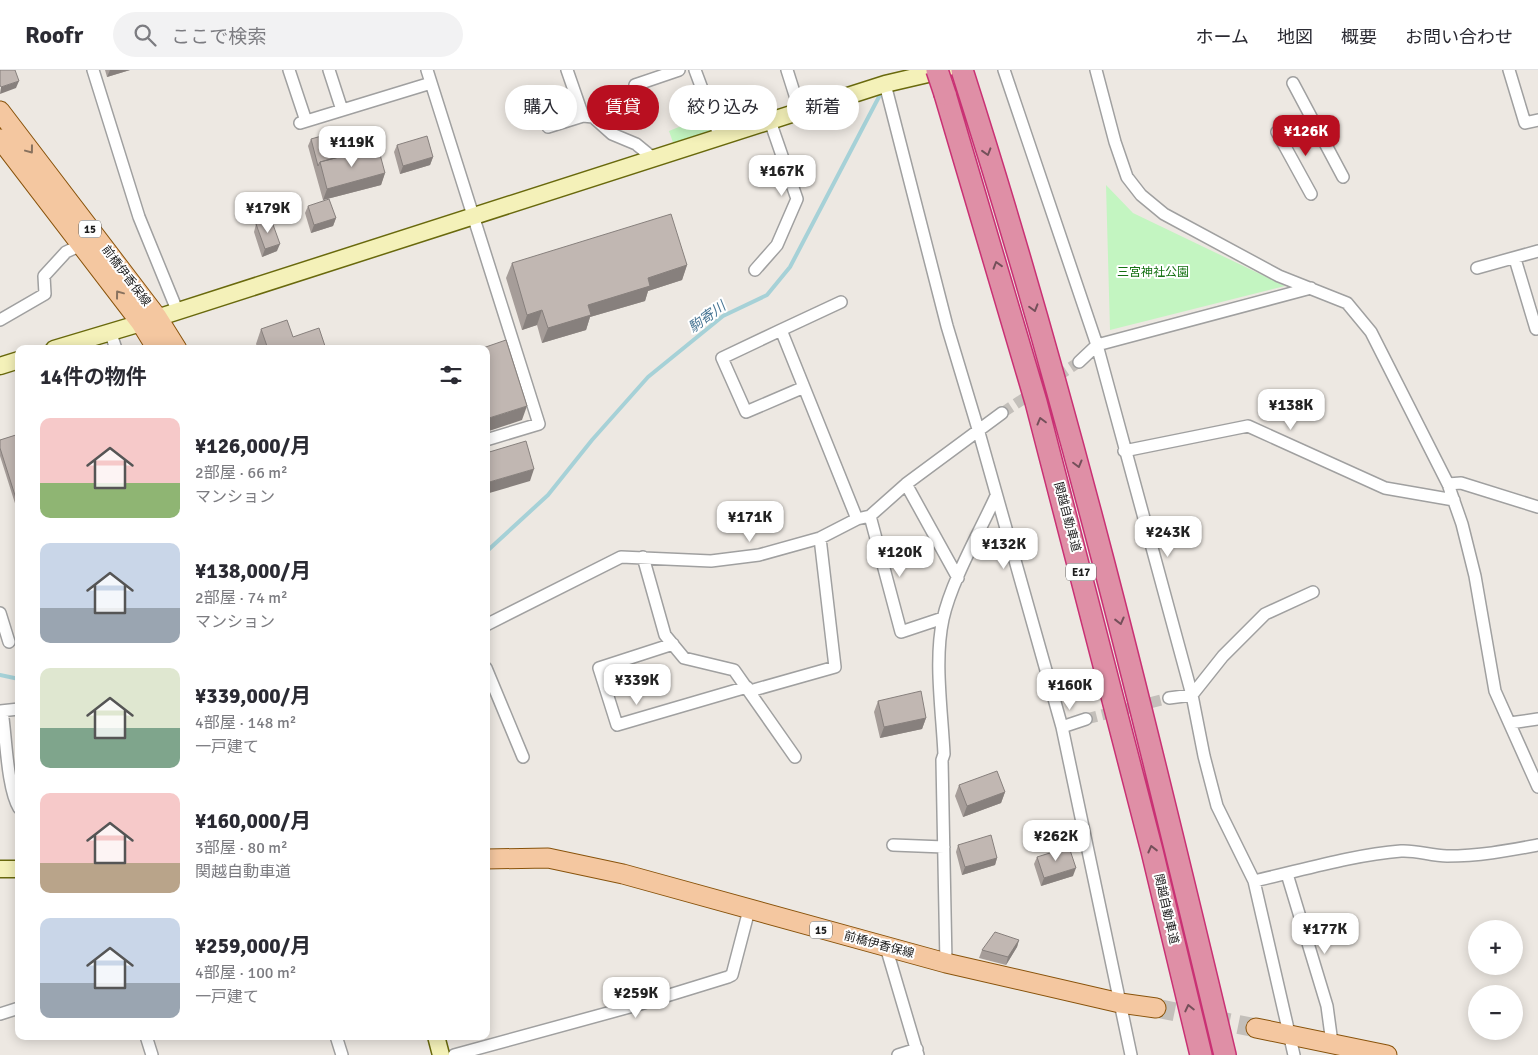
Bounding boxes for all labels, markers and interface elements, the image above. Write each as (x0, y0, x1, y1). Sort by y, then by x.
search box (113, 12, 463, 57)
text: Roofr (25, 20, 83, 50)
icon: search (131, 21, 159, 49)
text: ここで検索 (171, 25, 266, 49)
text: ホーム (1196, 26, 1249, 48)
text: 地図 (1277, 26, 1313, 48)
text: 概要 (1341, 26, 1377, 48)
text: お問い合わせ (1405, 26, 1513, 48)
chip: 購入 (505, 85, 577, 130)
chip: 賃貸 (587, 85, 659, 130)
chip: 絞り込み (669, 85, 777, 130)
chip: 新着 (787, 85, 859, 130)
pin: ¥126K (1271, 114, 1341, 157)
text: ¥126K (1284, 121, 1328, 141)
pin: ¥119K (317, 126, 387, 168)
text: ¥119K (330, 132, 374, 152)
one-way arrow (24, 144, 32, 153)
one-way arrow (982, 147, 992, 156)
pin: ¥167K (747, 154, 817, 197)
text: ¥167K (760, 161, 804, 181)
pin: ¥179K (233, 191, 303, 234)
text: ¥179K (246, 198, 290, 218)
road number: 15 (79, 220, 101, 238)
street label: 前橋伊香保線 (98, 243, 154, 309)
one-way arrow (992, 261, 1002, 269)
park label: 三宮神社公園 (1117, 265, 1189, 280)
one-way arrow (115, 291, 124, 300)
water label: 駒寄川 (685, 297, 731, 336)
one-way arrow (1029, 303, 1039, 311)
icon: filters (437, 361, 465, 389)
text: 14件の物件 (40, 364, 147, 390)
pin: ¥138K (1256, 388, 1326, 431)
text: ¥138K (1269, 395, 1313, 415)
one-way arrow (1036, 417, 1047, 425)
text: ¥126,000/月 (195, 433, 311, 459)
icon: home (80, 438, 140, 498)
one-way arrow (1073, 459, 1083, 467)
text: 2部屋 · 66 m² (195, 463, 288, 483)
street label: 関越自動車道 (1050, 480, 1084, 554)
text: マンション (195, 487, 275, 507)
pin: ¥171K (715, 500, 785, 543)
text: ¥171K (728, 507, 772, 527)
pin: ¥243K (1133, 516, 1203, 558)
text: ¥243K (1146, 522, 1190, 542)
pin: ¥132K (969, 528, 1039, 570)
text: ¥132K (982, 534, 1026, 554)
pin: ¥120K (865, 536, 935, 578)
text: ¥120K (878, 542, 922, 562)
text: ¥138,000/月 (195, 558, 311, 584)
icon: home (80, 563, 140, 623)
road number: E17 (1066, 564, 1096, 581)
text: 2部屋 · 74 m² (195, 588, 288, 608)
text: マンション (195, 612, 275, 632)
one-way arrow (1114, 616, 1125, 625)
pin: ¥339K (602, 664, 672, 706)
pin: ¥160K (1035, 668, 1105, 711)
text: ¥339K (615, 670, 659, 690)
text: ¥160K (1048, 675, 1092, 695)
text: ¥339,000/月 (195, 683, 311, 709)
icon: home (80, 688, 140, 748)
text: 4部屋 · 148 m² (195, 713, 296, 733)
text: 一戸建て (195, 737, 259, 757)
text: ¥160,000/月 (195, 808, 311, 834)
icon: home (80, 813, 140, 873)
pin: ¥262K (1021, 820, 1091, 862)
text: ¥262K (1034, 826, 1078, 846)
text: 3部屋 · 80 m² (195, 838, 288, 858)
one-way arrow (1147, 845, 1158, 854)
text: 関越自動車道 (195, 862, 291, 882)
street label: 関越自動車道 (1151, 872, 1181, 946)
pin: ¥177K (1290, 912, 1360, 955)
text: ¥177K (1303, 919, 1347, 939)
map controls (1468, 920, 1523, 1040)
button: + (1468, 920, 1523, 975)
road number: 15 (810, 922, 832, 938)
street label: 前橋伊香保線 (842, 928, 916, 962)
text: ¥259,000/月 (195, 933, 311, 959)
icon: home (80, 938, 140, 998)
text: 4部屋 · 100 m² (195, 963, 296, 983)
pin: ¥259K (601, 976, 671, 1019)
text: ¥259K (614, 983, 658, 1003)
button: − (1468, 985, 1523, 1040)
text: 一戸建て (195, 987, 259, 1007)
one-way arrow (1184, 1003, 1195, 1012)

